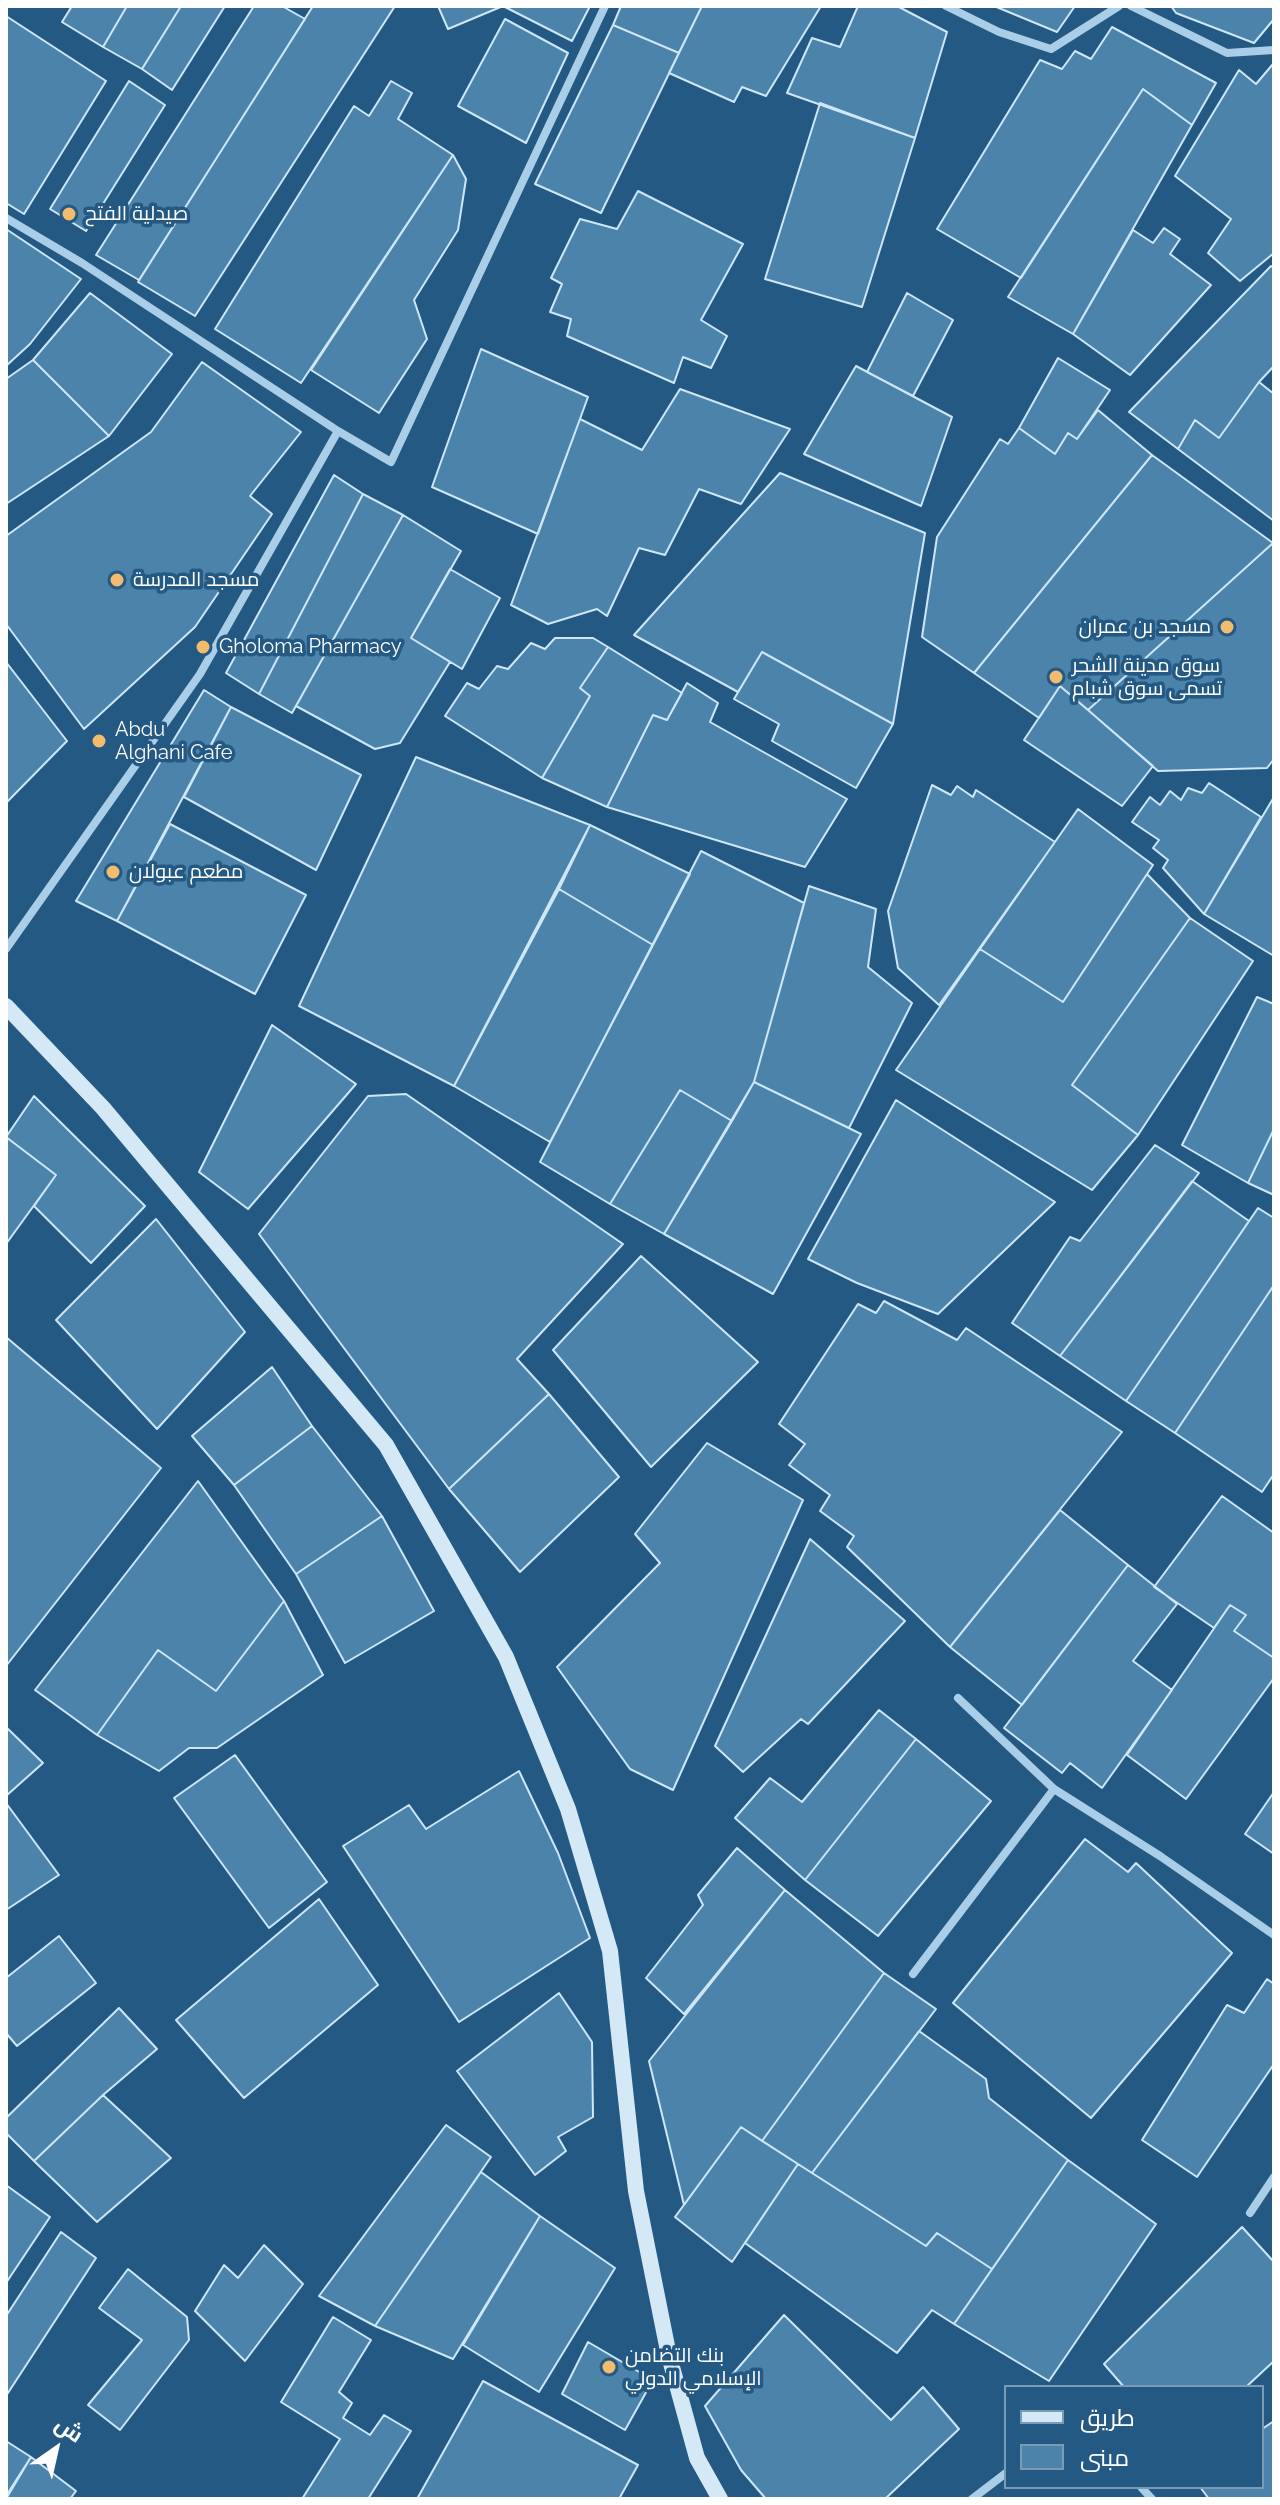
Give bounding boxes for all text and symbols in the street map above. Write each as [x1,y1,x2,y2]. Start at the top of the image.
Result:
place label: صيدلية الفتح [85,202,188,226]
marker: صيدلية الفتح [60,205,78,223]
place label: مسجد المدرسة [133,568,259,592]
marker: مسجد المدرسة [108,571,126,589]
place label: مسجد بن عمران [1079,615,1211,639]
marker: مسجد بن عمران [1218,618,1236,636]
place label: Gholoma Pharmacy [219,635,402,659]
marker: Gholoma Pharmacy [194,638,212,656]
place label: سوق مدينة الشحر تسمى سوق شبام [1072,654,1222,701]
marker: سوق مدينة الشحر تسمى سوق شبام [1047,668,1065,686]
place label: Abdu Alghani Cafe [115,718,233,765]
marker: Abdu Alghani Cafe [90,732,108,750]
place label: مطعم عبولان [129,860,243,884]
marker: مطعم عبولان [104,863,122,881]
place label: بنك التضامن الإسلامي الدولي [625,2344,762,2391]
marker: بنك التضامن الإسلامي الدولي [600,2358,618,2376]
legend [1004,2385,1264,2489]
text: طريق [1080,2403,1135,2432]
north arrow [16,2409,96,2489]
text: ش [50,2410,88,2448]
text: مبنى [1080,2443,1129,2472]

